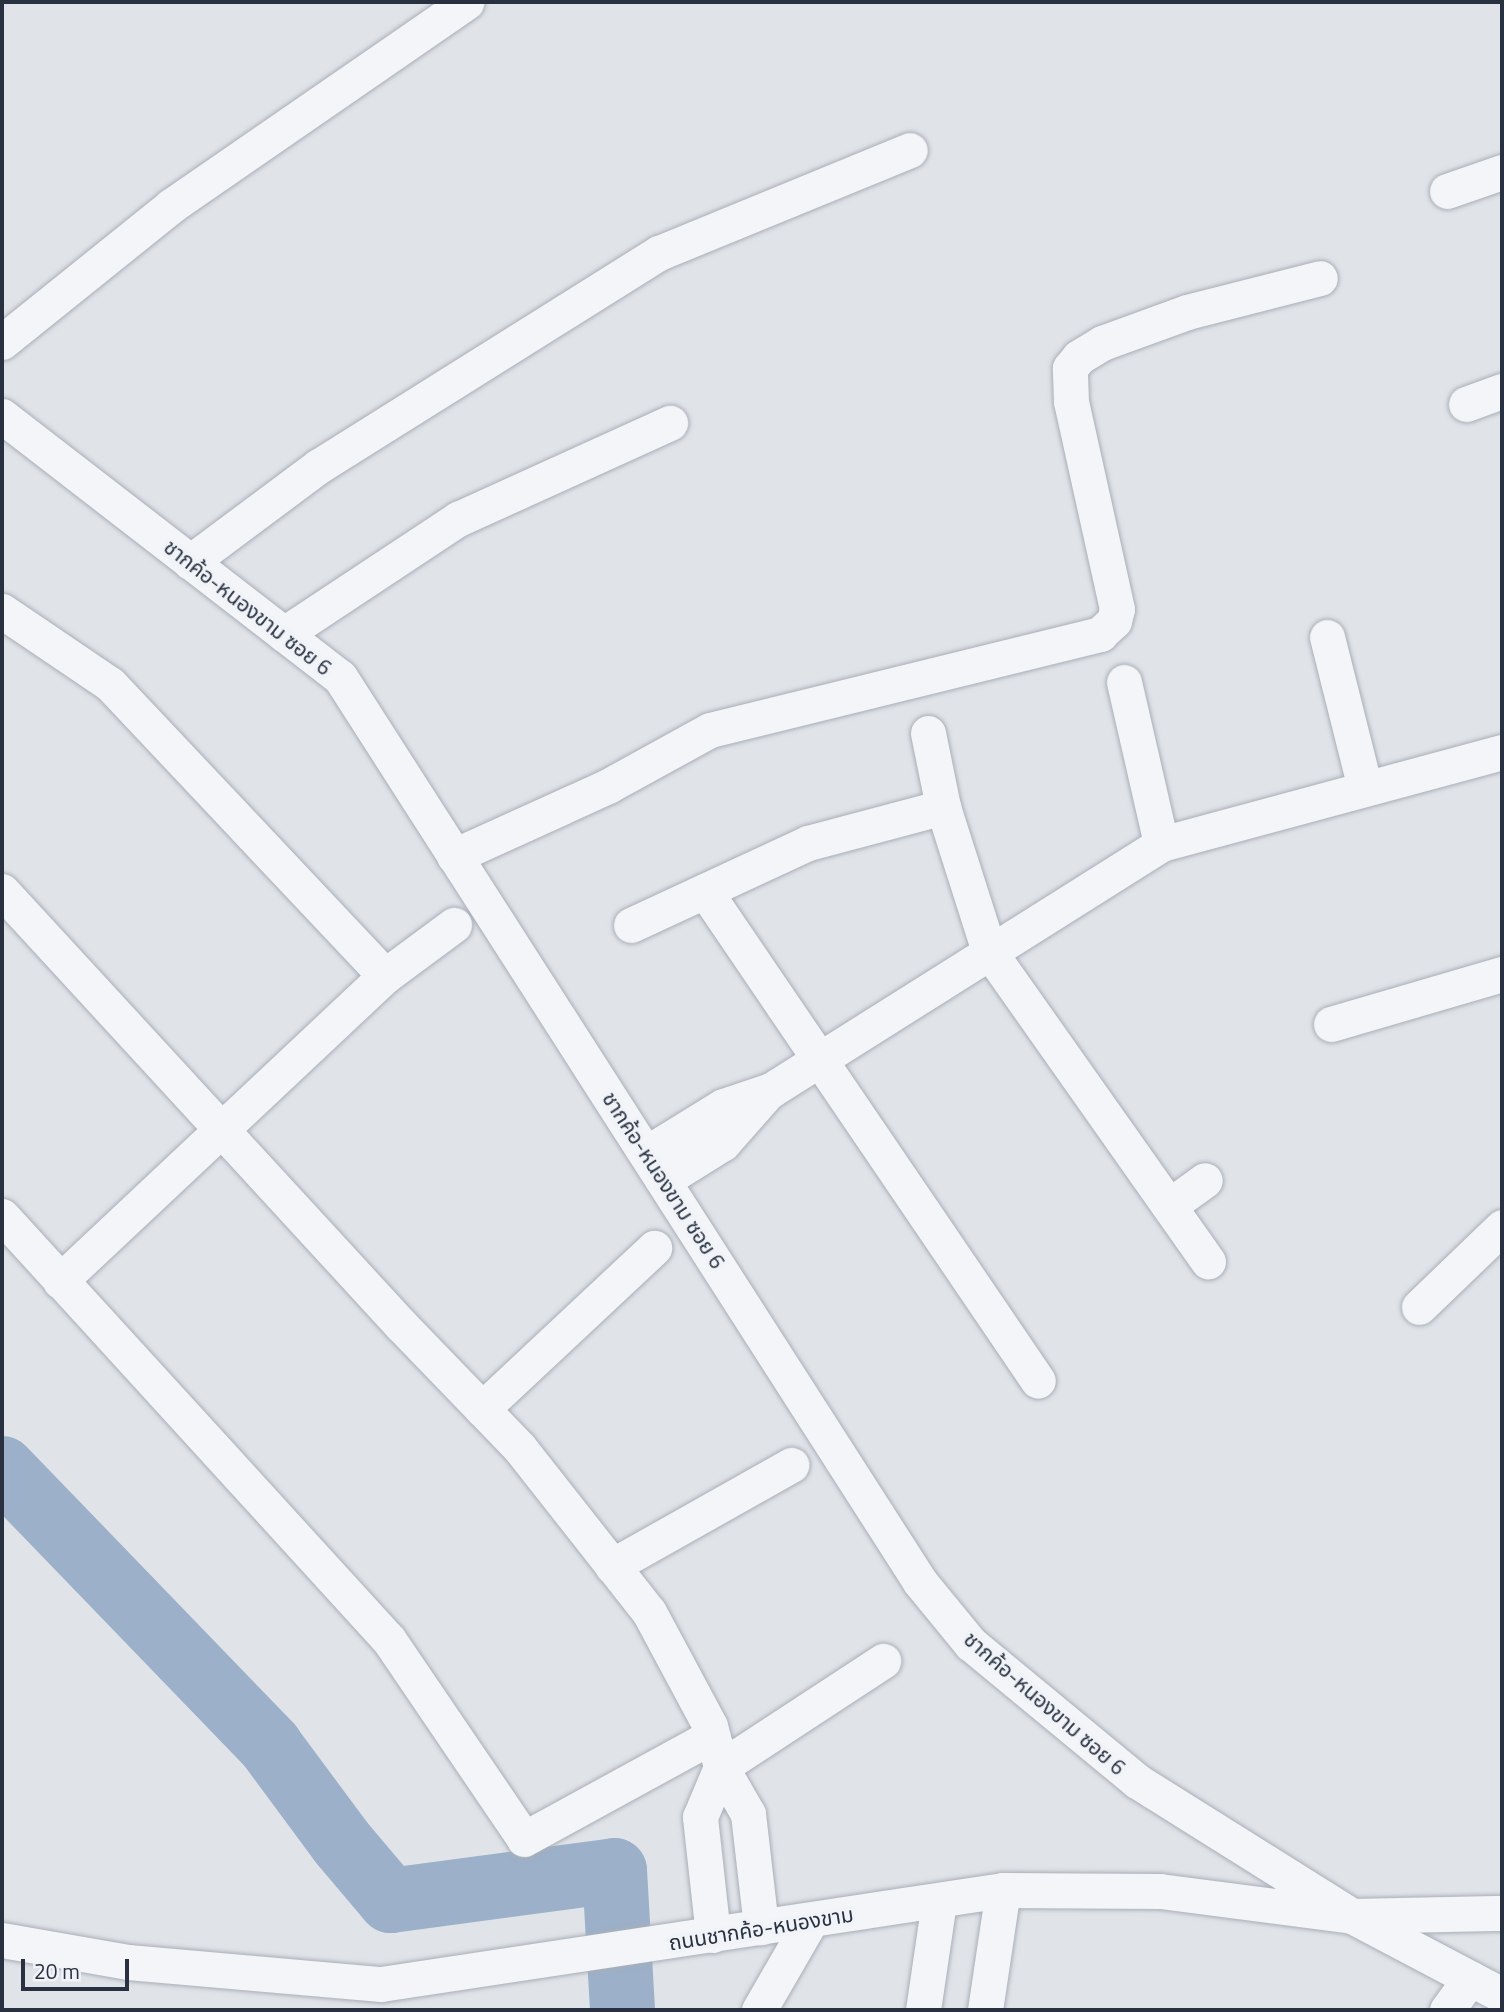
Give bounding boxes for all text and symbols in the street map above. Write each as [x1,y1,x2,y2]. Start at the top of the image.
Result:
street label: ชากค้อ-หนองขาม ซอย 6 [159,534,337,680]
street label: ชากค้อ-หนองขาม ซอย 6 [597,1087,731,1273]
street label: ชากค้อ-หนองขาม ซอย 6 [959,1626,1131,1780]
street label: ถนนชากค้อ-หนองขาม [667,1901,855,1955]
scale bar [24,1946,133,1990]
text: 20 m [34,1955,80,1987]

